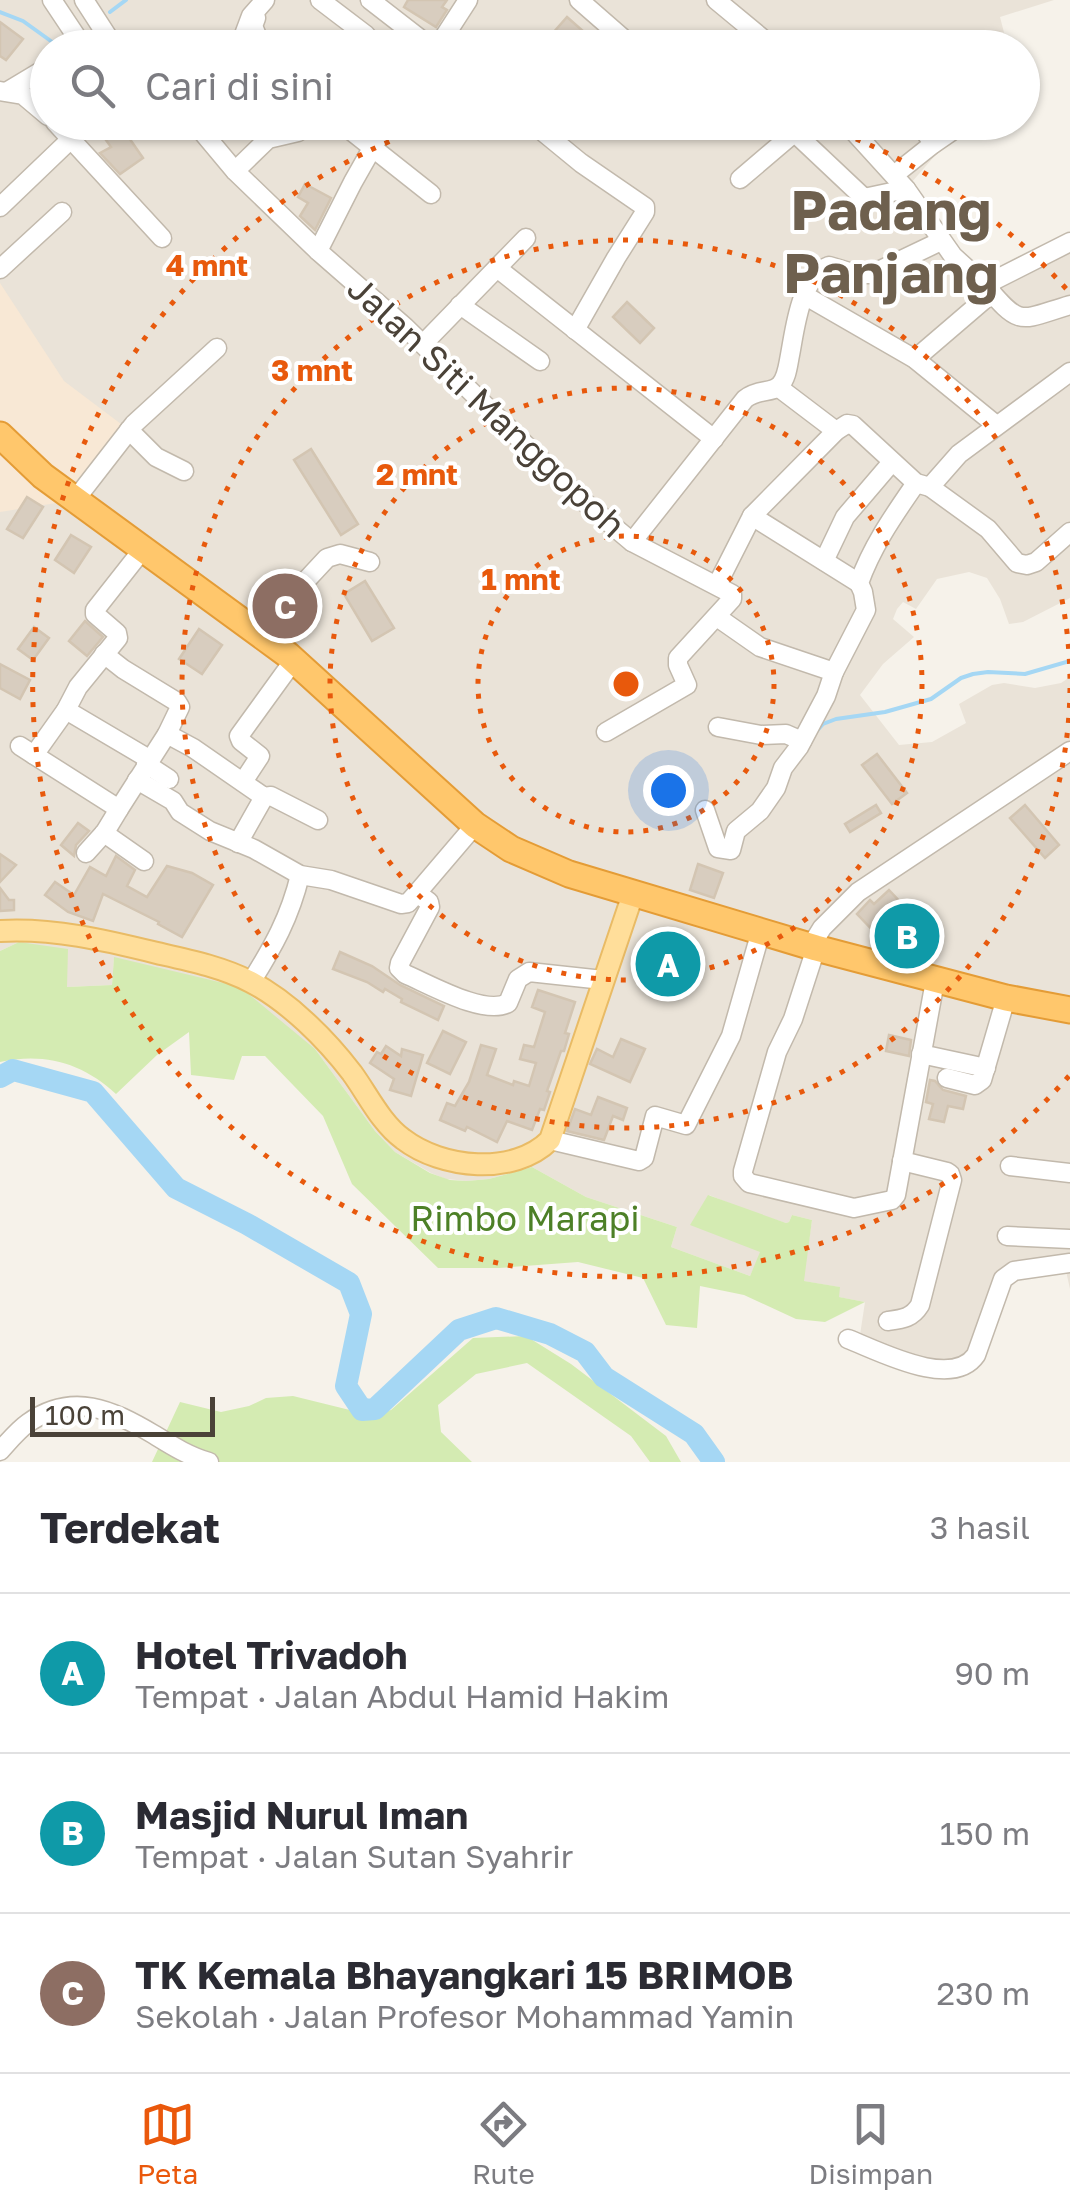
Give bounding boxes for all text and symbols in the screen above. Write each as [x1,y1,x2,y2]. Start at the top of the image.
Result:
search box [30,30,1040,140]
icon: search [65,58,120,113]
text: Cari di sini [145,63,334,108]
district label: Padang Panjang [783,176,999,305]
text: 4 mnt [166,247,248,283]
street label: Jalan Siti Manggopoh [340,267,634,545]
text: 3 mnt [271,352,353,388]
text: 2 mnt [376,456,458,492]
text: 1 mnt [481,561,561,597]
pin: C [252,568,318,644]
centre of rings [608,666,644,702]
your location [643,765,694,816]
pin: B [874,898,940,974]
pin: A [636,926,700,1002]
park label: Rimbo Marapi [410,1197,640,1239]
scale bar [30,1392,215,1436]
text: 100 m [45,1398,125,1431]
text: Terdekat [40,1502,220,1552]
text: 3 hasil [930,1508,1030,1546]
text: Hotel Trivadoh [135,1632,407,1677]
text: A [61,1654,84,1692]
text: 90 m [954,1654,1030,1692]
text: Tempat · Jalan Abdul Hamid Hakim [135,1677,669,1715]
text: Masjid Nurul Iman [135,1792,468,1837]
text: B [61,1814,84,1852]
text: 150 m [940,1814,1030,1852]
text: Tempat · Jalan Sutan Syahrir [135,1837,573,1875]
text: TK Kemala Bhayangkari 15 BRIMOB [135,1952,793,1997]
text: C [61,1974,84,2012]
text: 230 m [937,1974,1030,2012]
text: Sekolah · Jalan Profesor Mohammad Yamin [135,1997,794,2035]
tab: Peta [137,2097,198,2190]
tab: Rute [472,2097,535,2190]
tab: Disimpan [809,2097,933,2190]

